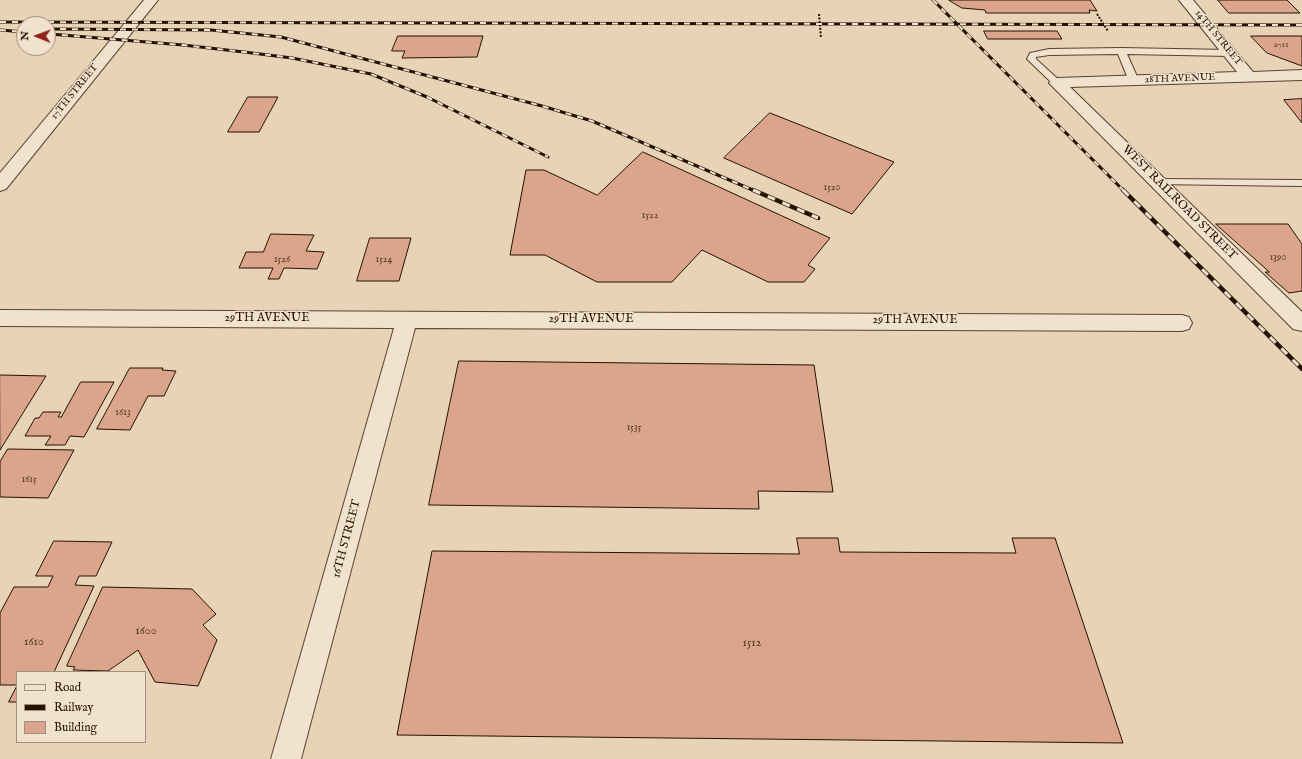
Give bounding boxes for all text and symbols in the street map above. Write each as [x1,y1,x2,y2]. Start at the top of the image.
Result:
street label: 14TH STREET [1192,8,1244,68]
north arrow [16,16,56,56]
text: N [18,31,32,41]
house number: 2711 [1273,40,1289,50]
street label: 17TH STREET [49,62,101,122]
street label: 28TH AVENUE [1145,72,1215,86]
street label: WEST RAILROAD STREET [1119,143,1239,263]
house number: 1520 [824,182,840,194]
house number: 1522 [642,210,658,222]
house number: 1390 [1270,252,1286,264]
house number: 1526 [274,254,290,266]
house number: 1524 [376,254,392,266]
street label: 29TH AVENUE [224,312,310,326]
street label: 29TH AVENUE [548,313,634,327]
street label: 29TH AVENUE [872,314,958,328]
house number: 1613 [115,407,131,419]
house number: 1535 [627,422,641,434]
house number: 1615 [21,474,37,486]
street label: 16TH STREET [330,498,364,580]
house number: 1600 [135,625,157,639]
house number: 1610 [24,636,44,650]
house number: 1512 [743,637,761,651]
legend [16,671,146,743]
text: Road [54,680,81,695]
text: Railway [54,700,93,715]
text: Building [54,720,97,735]

